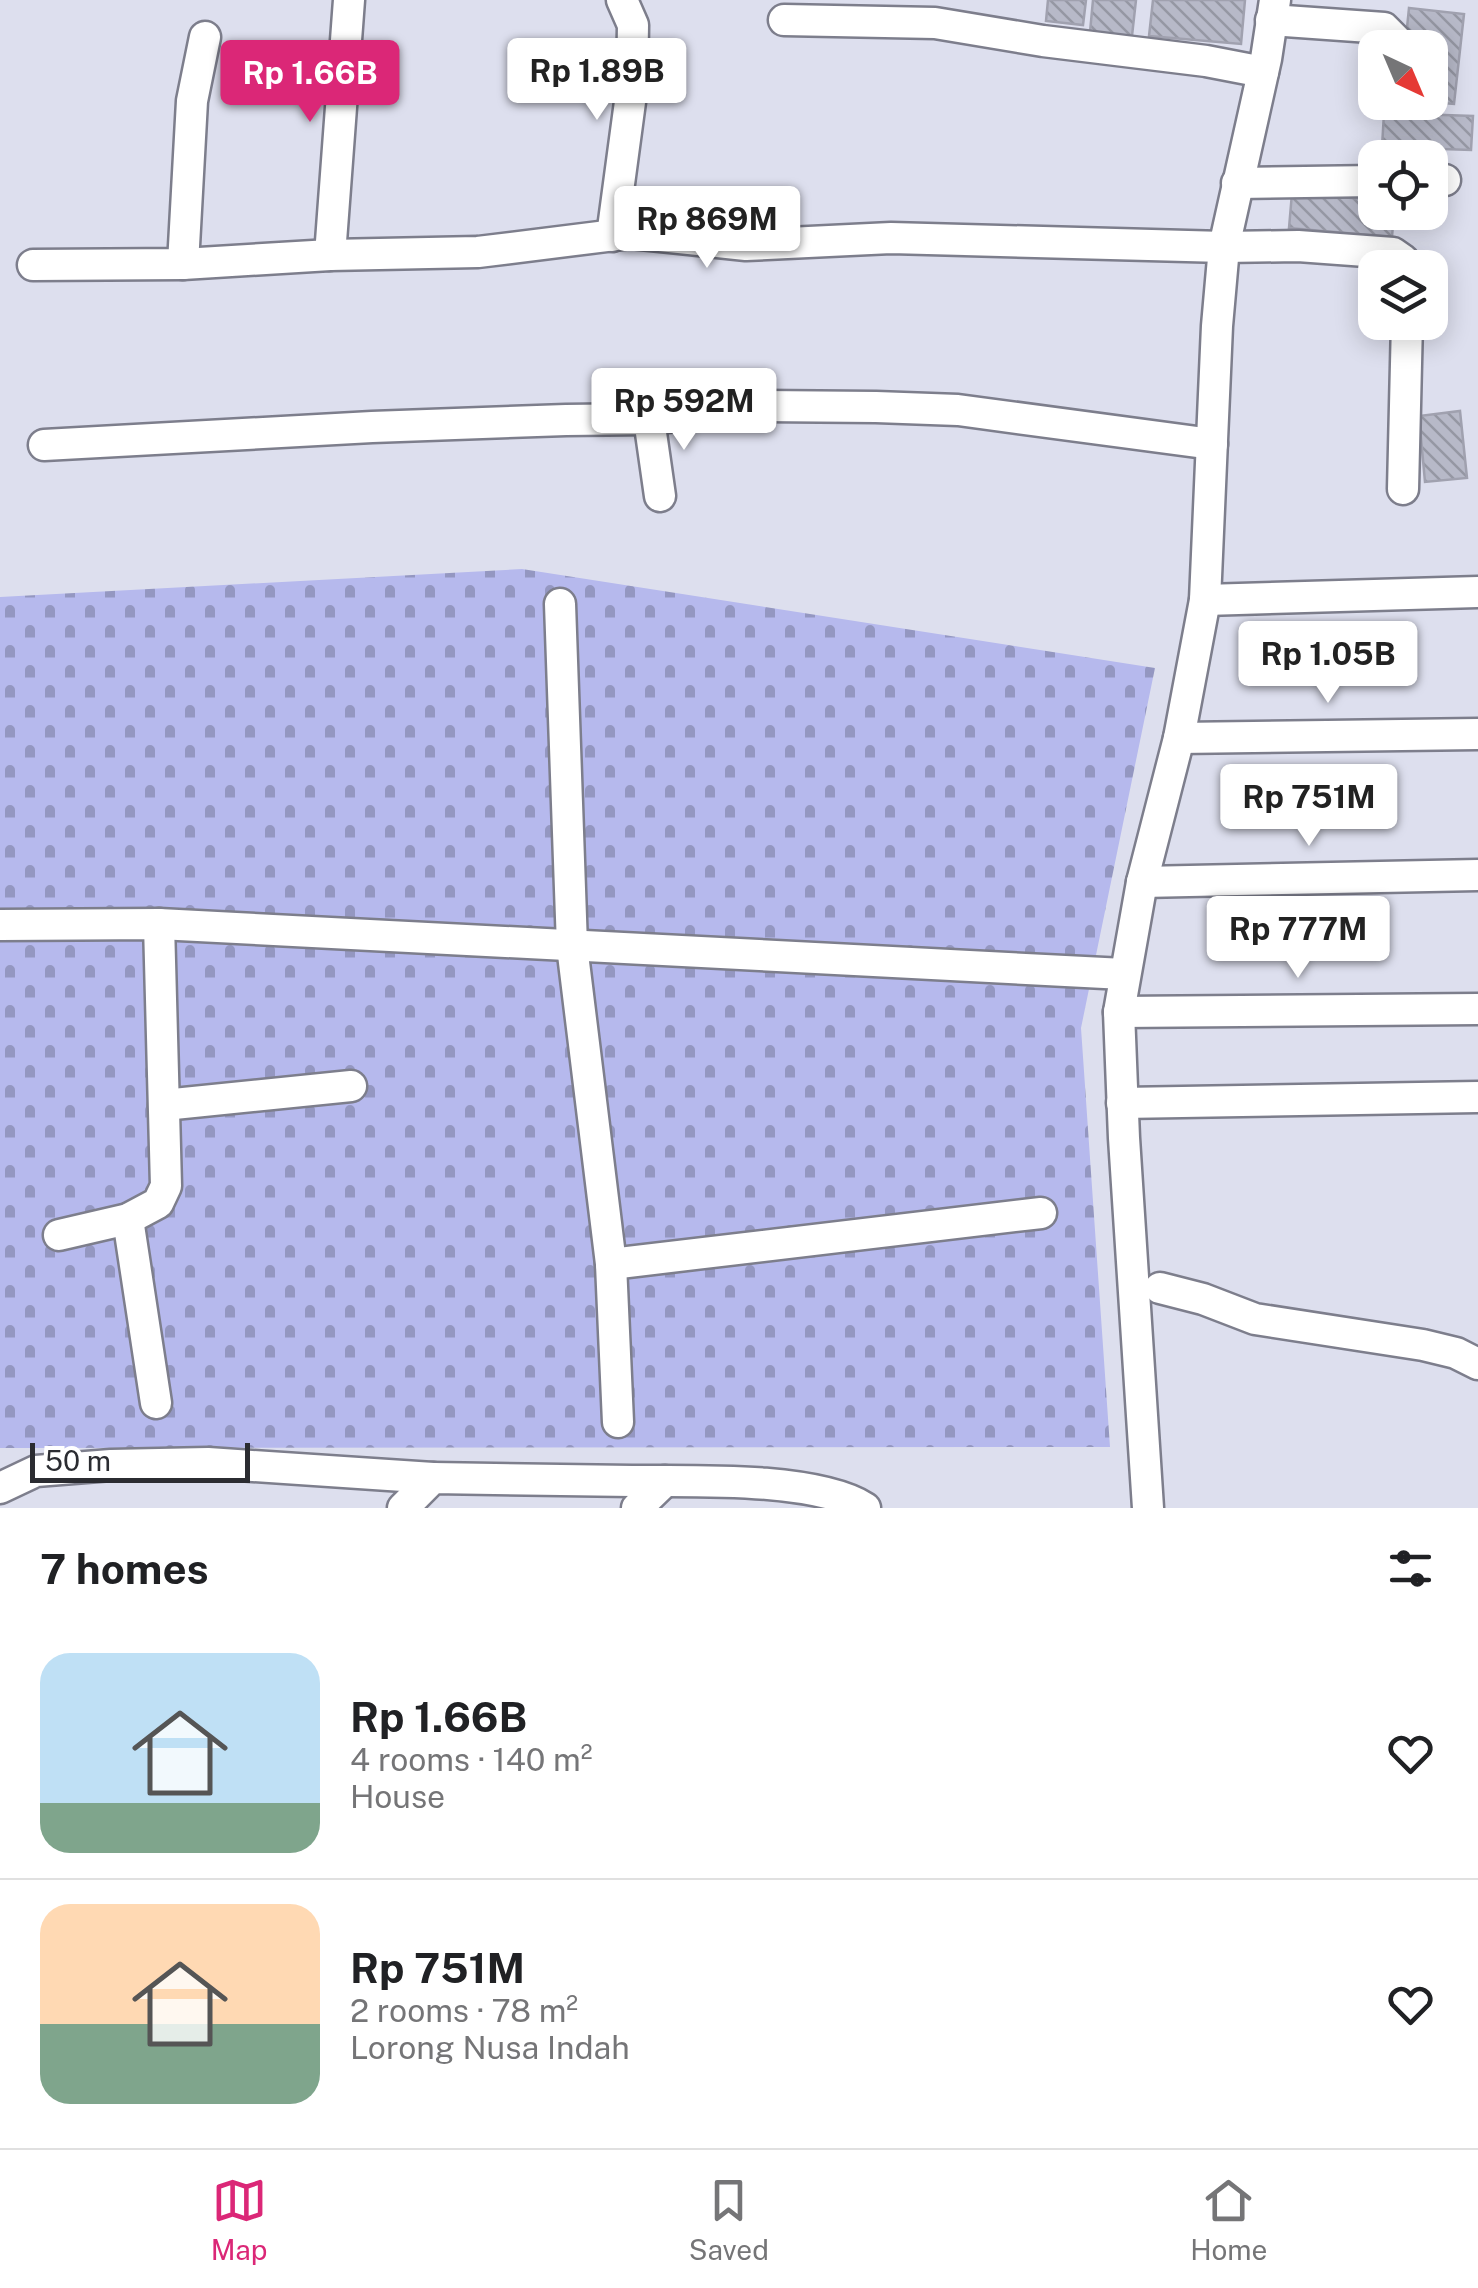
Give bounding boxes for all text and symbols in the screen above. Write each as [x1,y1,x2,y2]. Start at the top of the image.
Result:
north arrow [1358,30,1448,120]
map controls [1358,30,1448,340]
pin: Rp 1.89B [494,38,700,123]
pin: Rp 1.66B [207,40,413,125]
text: Rp 1.89B [529,52,665,89]
text: Rp 1.66B [242,54,378,91]
button: locate [1358,140,1448,230]
pin: Rp 869M [615,186,799,271]
text: Rp 869M [636,200,778,237]
button: layers [1358,250,1448,340]
pin: Rp 592M [592,368,776,453]
text: Rp 592M [613,382,755,419]
pin: Rp 1.05B [1225,621,1431,706]
text: Rp 1.05B [1260,635,1396,672]
pin: Rp 751M [1217,764,1401,849]
text: Rp 751M [1242,778,1376,815]
pin: Rp 777M [1206,896,1390,981]
text: Rp 777M [1229,910,1367,947]
scale bar [30,1438,250,1482]
text: 50 m [45,1444,111,1477]
icon: filters [1383,1541,1438,1596]
text: 7 homes [40,1544,209,1593]
text: Rp 1.66B [350,1692,527,1741]
icon: home [120,1693,240,1813]
icon: heart [1383,1726,1438,1781]
text: 4 rooms · 140 m² [350,1741,593,1778]
text: House [350,1778,445,1815]
text: Rp 751M [350,1943,525,1992]
icon: home [120,1944,240,2064]
icon: heart [1383,1977,1438,2032]
text: 2 rooms · 78 m² [350,1992,578,2029]
text: Lorong Nusa Indah [350,2029,630,2066]
tab: Map [211,2173,268,2266]
tab: Saved [689,2173,769,2266]
tab: Home [1190,2173,1267,2266]

